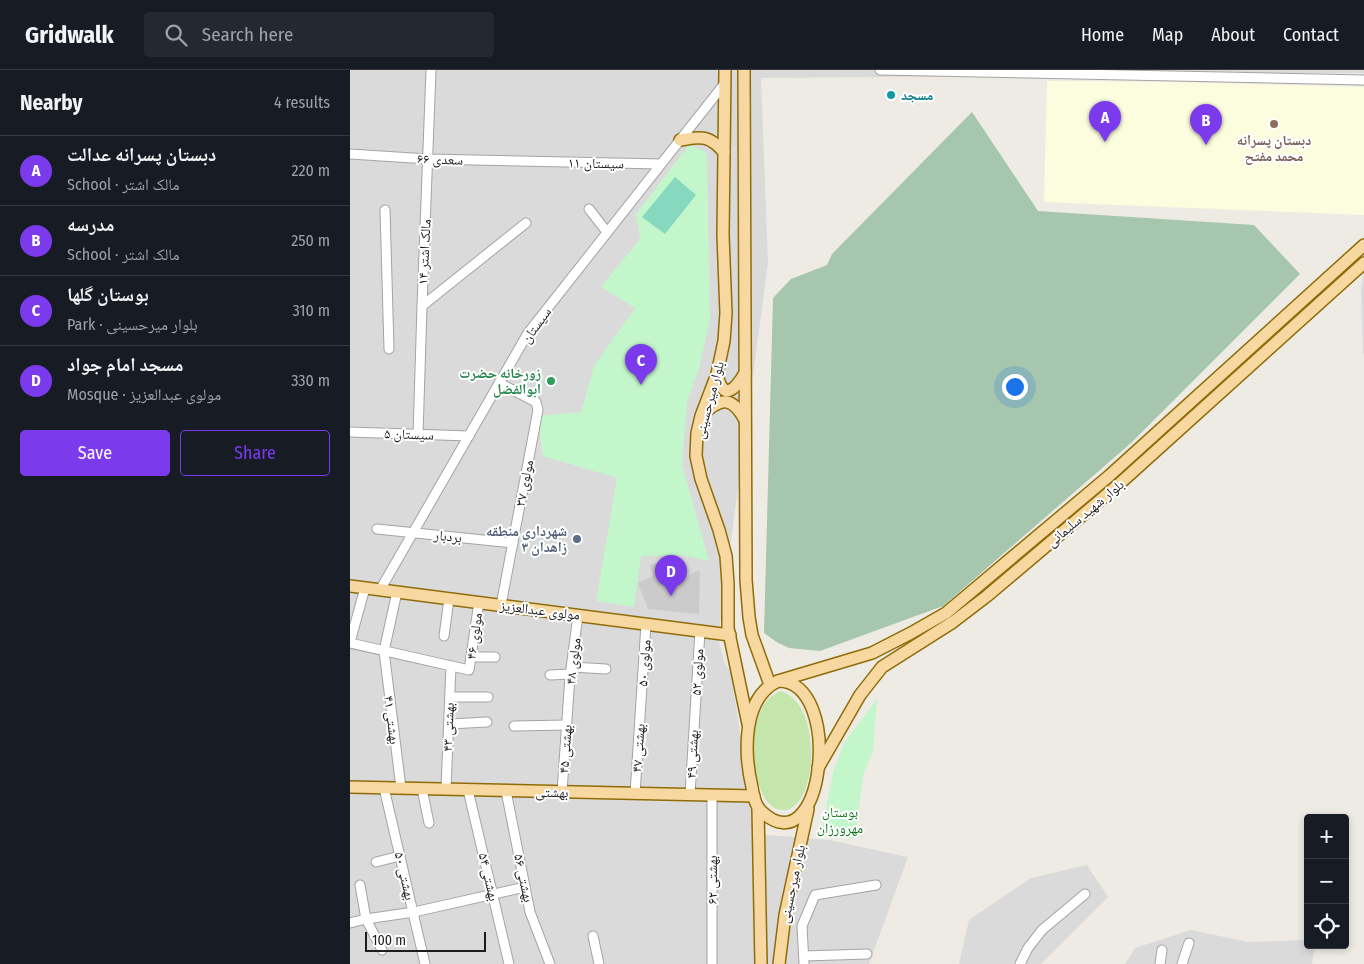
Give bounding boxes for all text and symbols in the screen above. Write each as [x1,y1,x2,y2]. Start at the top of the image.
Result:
search box [144,12,494,57]
text: Gridwalk [25,21,114,49]
icon: search [162,21,190,49]
text: Search here [202,23,293,46]
text: Home [1081,24,1124,46]
text: Map [1152,24,1183,46]
text: About [1211,24,1255,46]
text: Contact [1283,24,1339,46]
place label: مسجد [901,87,933,104]
marker: مسجد [885,89,897,101]
text: Nearby [20,90,82,116]
text: 4 results [274,93,330,112]
pin: A [1089,101,1121,142]
pin: B [1190,104,1222,145]
marker: دبستان پسرانه محمد مفتح [1268,118,1280,130]
place label: دبستان پسرانه محمد مفتح [1237,132,1311,165]
text: دبستان پسرانه عدالت [67,143,216,166]
street label: سعدی ۶۶ [417,150,463,169]
street label: سیستان ۱۱ [568,155,624,172]
text: A [32,161,40,180]
text: 220 m [291,161,330,180]
text: School · مالک اشتر [67,175,180,194]
text: مدرسه [67,213,115,236]
street label: مالک اشتر ۱۴ [414,219,435,286]
text: B [32,231,40,250]
text: 250 m [291,231,330,250]
text: School · مالک اشتر [67,245,180,264]
text: بوستان گلها [67,283,149,306]
text: C [32,301,40,320]
text: 310 m [293,301,330,320]
street label: سیستان [518,304,555,347]
text: Park · بلوار میرحسینی [67,315,198,334]
pin: C [625,344,657,385]
text: مسجد امام جواد [67,353,184,376]
street label: بلوار میرحسینی [691,359,728,441]
place label: زورخانه حضرت ابوالفضل [459,365,541,398]
text: D [31,371,41,390]
text: 330 m [291,371,330,390]
your location [1002,374,1028,400]
marker: زورخانه حضرت ابوالفضل [545,375,557,387]
text: Mosque · مولوی عبدالعزیز [67,385,221,404]
street label: سیستان ۵ [384,425,434,444]
button: Save [20,430,170,476]
button: Share [180,430,330,476]
street label: مولوی ۳۷ [512,458,537,508]
street label: بلوار شهید سلیمانی [1043,476,1128,551]
place label: شهرداری منطقه ۳ زاهدان [486,523,567,556]
street label: بردبار [432,526,463,546]
marker: شهرداری منطقه ۳ زاهدان [571,533,583,545]
pin: D [655,555,687,596]
street label: مولوی عبدالعزیز [498,597,581,624]
street label: مولوی ۴۶ [463,612,486,661]
street label: مولوی ۴۸ [562,637,585,685]
street label: مولوی ۵۰ [634,639,655,687]
street label: مولوی ۵۲ [688,648,707,696]
street label: بهشتی ۴۱ [380,695,403,746]
street label: بهشتی ۴۳ [439,702,458,752]
street label: بهشتی ۴۷ [628,723,649,773]
street label: بهشتی ۴۵ [555,724,576,774]
street label: بهشتی ۴۹ [683,729,702,779]
street label: بهشتی [535,784,569,801]
park label: بوستان مهرورزان [817,804,863,837]
map controls [1304,814,1349,949]
button: + [1304,814,1349,859]
street label: بلوار میرحسینی [776,843,809,925]
street label: بهشتی ۵۰ [391,850,418,902]
street label: بهشتی ۵۴ [475,851,502,903]
street label: بهشتی ۵۶ [510,852,537,904]
street label: بهشتی ۶۲ [704,855,721,905]
button: − [1304,859,1349,904]
button: locate [1304,904,1349,949]
scale bar [365,929,486,952]
text: 100 m [372,932,406,949]

